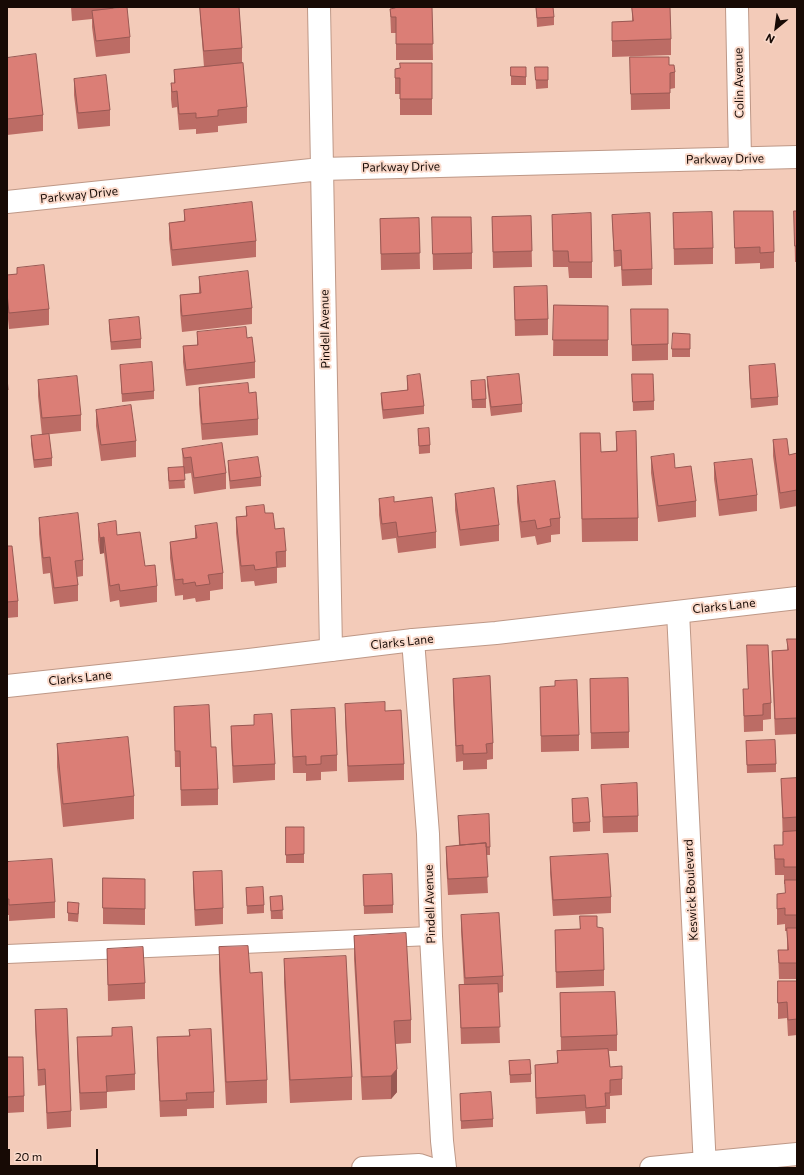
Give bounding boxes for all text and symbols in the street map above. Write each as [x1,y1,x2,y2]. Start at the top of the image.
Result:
north arrow [756,8,796,48]
text: N [763,31,777,47]
street label: Colin Avenue [731,48,747,118]
street label: Parkway Drive [686,151,764,167]
street label: Parkway Drive [362,159,440,175]
street label: Parkway Drive [39,184,119,206]
street label: Pindell Avenue [317,289,333,369]
street label: Clarks Lane [692,596,756,616]
street label: Clarks Lane [370,632,434,652]
street label: Clarks Lane [48,668,112,688]
street label: Keswick Boulevard [681,839,701,941]
street label: Pindell Avenue [421,864,439,944]
scale bar [10,1141,100,1167]
text: 20 m [15,1149,42,1163]

